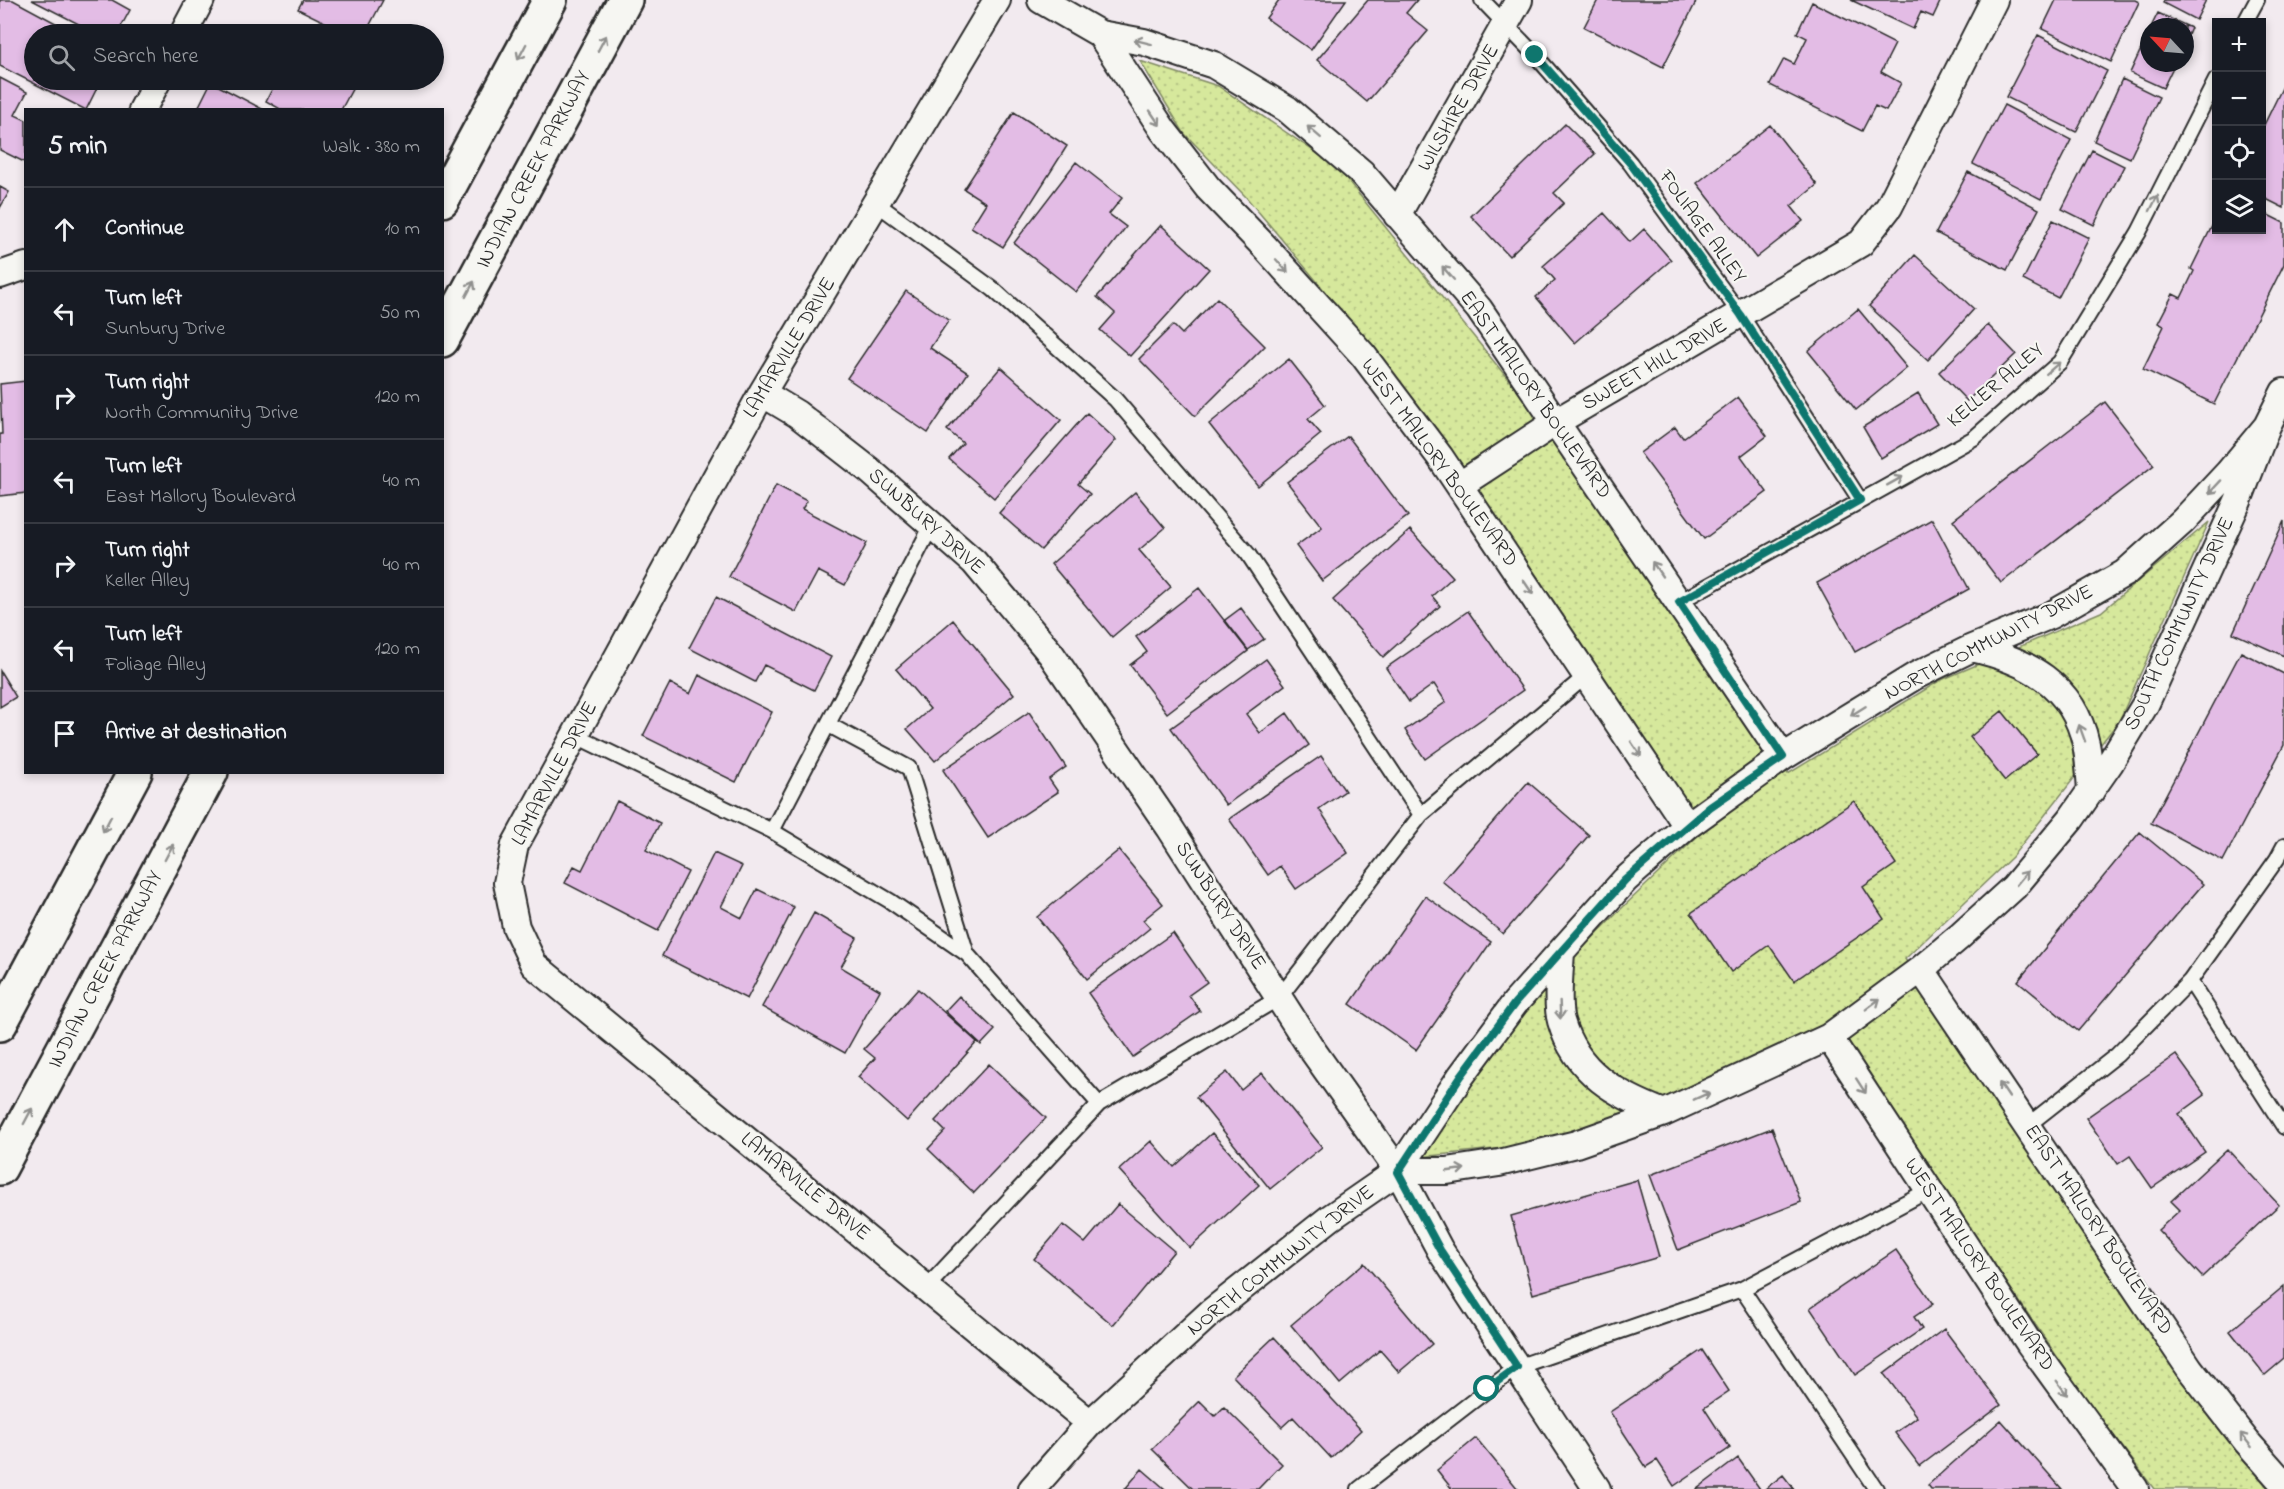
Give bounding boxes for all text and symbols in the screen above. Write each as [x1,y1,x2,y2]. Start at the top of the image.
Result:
north arrow [2140,18,2194,72]
map controls [2212,18,2266,234]
button: + [2212,18,2266,72]
search box [24,24,444,90]
one-way arrow [596,35,608,52]
one-way arrow [1134,36,1153,48]
street label: WILSHIRE DRIVE [1410,39,1508,177]
icon: search [45,41,78,74]
text: Search here [93,41,198,73]
route end [1521,41,1547,67]
one-way arrow [516,42,527,60]
street label: INDIAN CREEK PARKWAY [469,65,599,274]
button: − [2212,72,2266,126]
one-way arrow [1149,110,1161,126]
one-way arrow [1306,125,1321,139]
button: locate [2212,126,2266,180]
text: 5 min [48,128,107,166]
text: Walk · 380 m [322,133,420,162]
street label: FOLIAGE ALLEY [1650,163,1754,290]
button: layers [2212,180,2266,234]
one-way arrow [2149,194,2161,212]
icon: ahead [48,213,81,246]
text: Continue [105,213,184,245]
text: 10 m [384,215,420,244]
one-way arrow [1275,258,1289,273]
one-way arrow [1441,266,1455,281]
street label: LAMARVILLE DRIVE [736,272,844,424]
one-way arrow [464,281,476,298]
text: Turn left [105,283,182,315]
street label: EAST MALLORY BOULEVARD [1452,285,1618,505]
icon: left [48,297,81,330]
text: 50 m [379,299,420,328]
street label: SWEET HILL DRIVE [1577,311,1733,419]
text: Sunbury Drive [105,315,225,344]
street label: KELLER ALLEY [1941,336,2051,436]
street label: WEST MALLORY BOULEVARD [1353,352,1525,574]
one-way arrow [2044,362,2060,376]
text: Turn right [105,367,190,399]
icon: right [48,381,81,414]
text: 120 m [375,383,420,412]
text: North Community Drive [105,399,298,428]
text: Turn left [105,451,182,483]
street label: SUNBURY DRIVE [861,461,991,583]
icon: left [48,465,81,498]
text: 40 m [383,467,420,496]
one-way arrow [1886,475,1903,487]
one-way arrow [2208,479,2222,494]
text: East Mallory Boulevard [105,483,296,512]
street label: SOUTH COMMUNITY DRIVE [2117,512,2243,736]
text: Turn right [105,535,190,567]
icon: right [48,549,81,582]
text: 40 m [383,551,420,580]
one-way arrow [1650,561,1663,578]
text: Keller Alley [105,567,190,596]
street label: NORTH COMMUNITY DRIVE [1879,577,2099,709]
one-way arrow [1521,579,1534,596]
text: Turn left [105,619,182,651]
icon: left [48,633,81,666]
text: 120 m [375,635,420,664]
text: Foliage Alley [105,651,206,680]
street label: LAMARVILLE DRIVE [504,696,606,852]
one-way arrow [1850,706,1867,718]
icon: arrive [48,717,81,750]
text: Arrive at destination [105,717,287,749]
one-way arrow [2076,724,2087,743]
one-way arrow [1630,741,1642,757]
one-way arrow [101,815,113,832]
street label: SUNBURY DRIVE [1167,836,1273,976]
one-way arrow [164,843,175,861]
street label: INDIAN CREEK PARKWAY [41,865,171,1074]
one-way arrow [2015,870,2028,886]
one-way arrow [1865,998,1881,1010]
one-way arrow [1554,999,1566,1019]
one-way arrow [1856,1077,1868,1094]
one-way arrow [1998,1082,2010,1098]
one-way arrow [1693,1090,1711,1101]
one-way arrow [23,1108,34,1126]
street label: EAST MALLORY BOULEVARD [2016,1119,2180,1341]
street label: LAMARVILLE DRIVE [734,1125,876,1249]
street label: WEST MALLORY BOULEVARD [1896,1152,2062,1378]
one-way arrow [1446,1164,1465,1175]
street label: NORTH COMMUNITY DRIVE [1181,1178,1381,1344]
route start [1473,1375,1499,1401]
one-way arrow [2056,1380,2068,1396]
one-way arrow [2239,1432,2252,1448]

